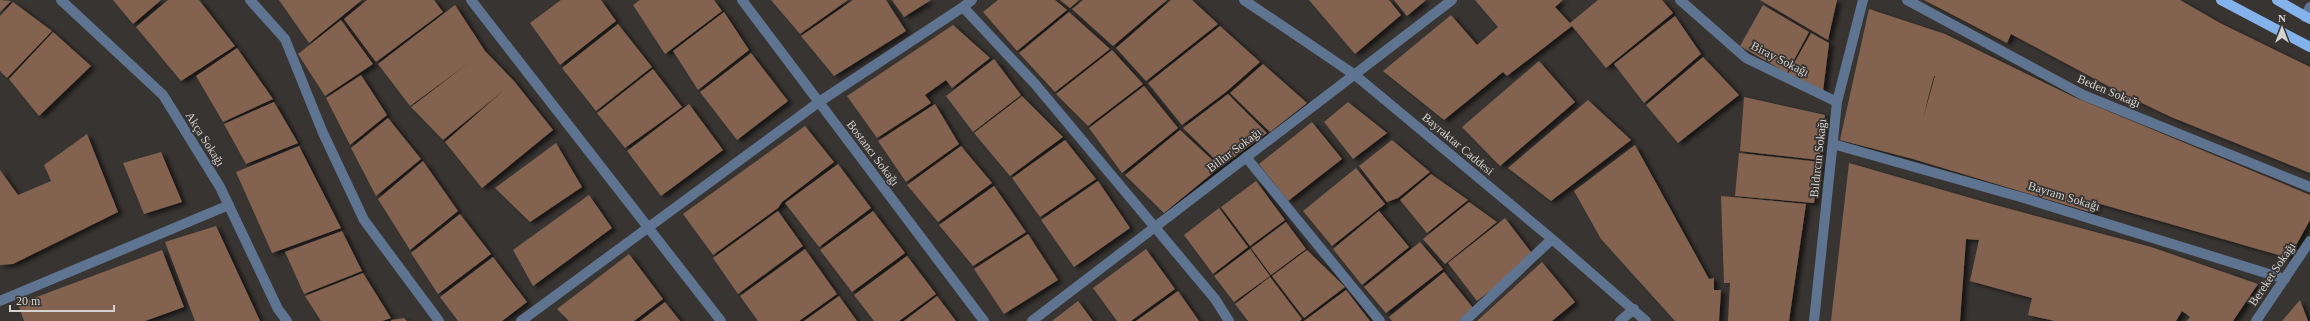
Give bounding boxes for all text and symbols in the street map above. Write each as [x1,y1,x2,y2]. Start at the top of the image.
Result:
north arrow [2262,8,2302,48]
text: N [2278,12,2286,24]
street label: Biray Sokağı [1749,38,1812,80]
street label: Beden Sokağı [2075,71,2143,111]
street label: Akça Sokağı [183,109,228,169]
street label: Bayraktar Caddesi [1419,110,1497,178]
street label: Bıldırcın Sokağı [1807,117,1829,198]
street label: Bostancı Sokağı [844,118,903,189]
street label: Billur Sokağı [1204,125,1264,175]
street label: Bayram Sokağı [2026,178,2102,214]
street label: Bereket Sokağı [2246,239,2299,308]
scale bar [10,287,114,313]
text: 20 m [16,294,41,308]

